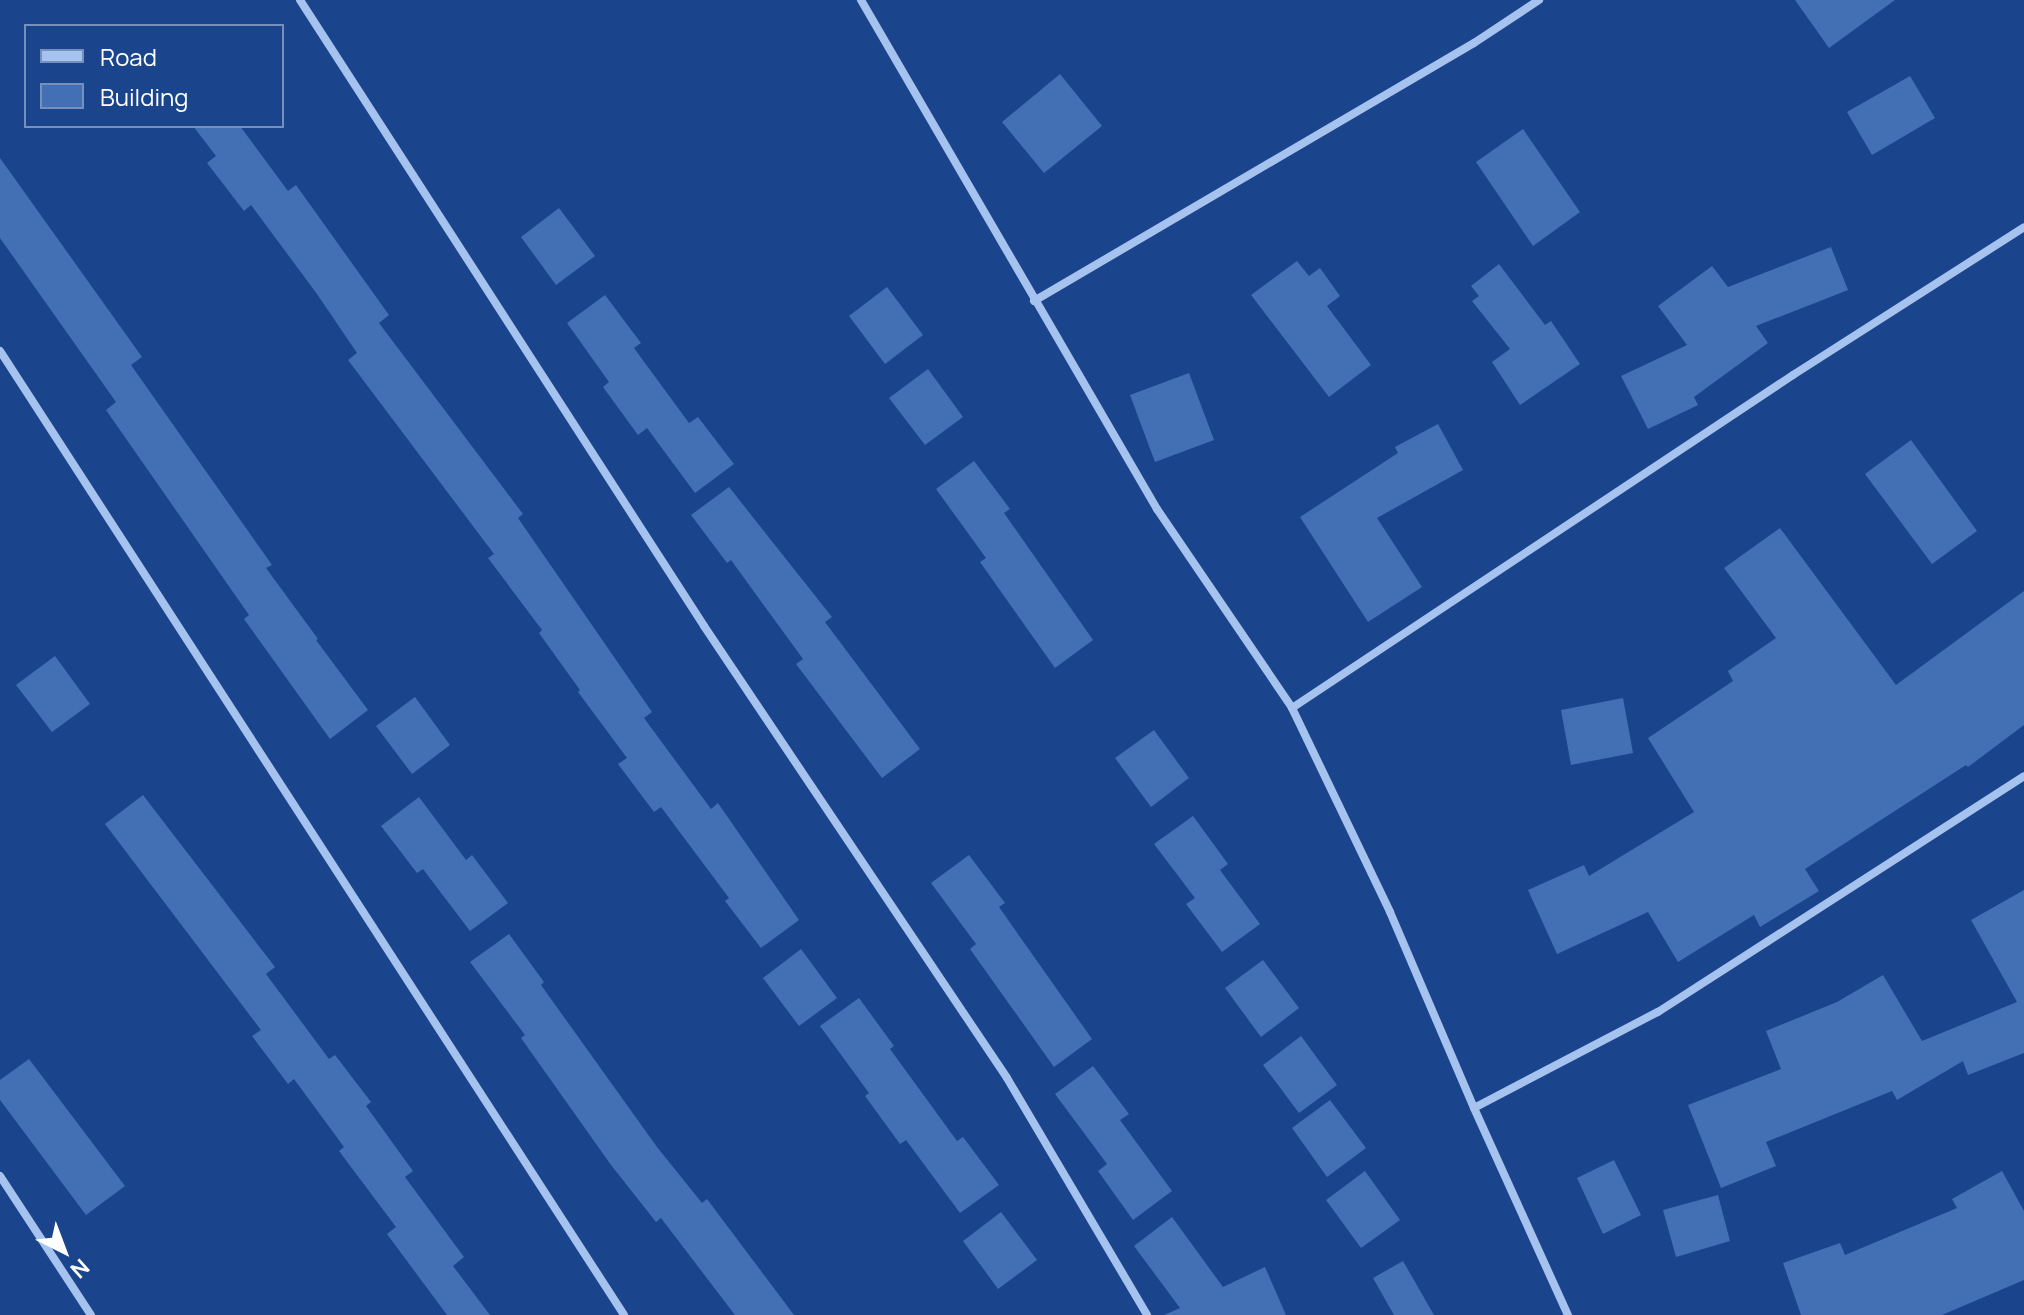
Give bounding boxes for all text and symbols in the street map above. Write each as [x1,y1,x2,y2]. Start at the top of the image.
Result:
legend [24,24,284,128]
text: Road [100,40,157,73]
text: Building [100,80,188,113]
north arrow [24,1211,104,1291]
text: N [64,1252,96,1285]

